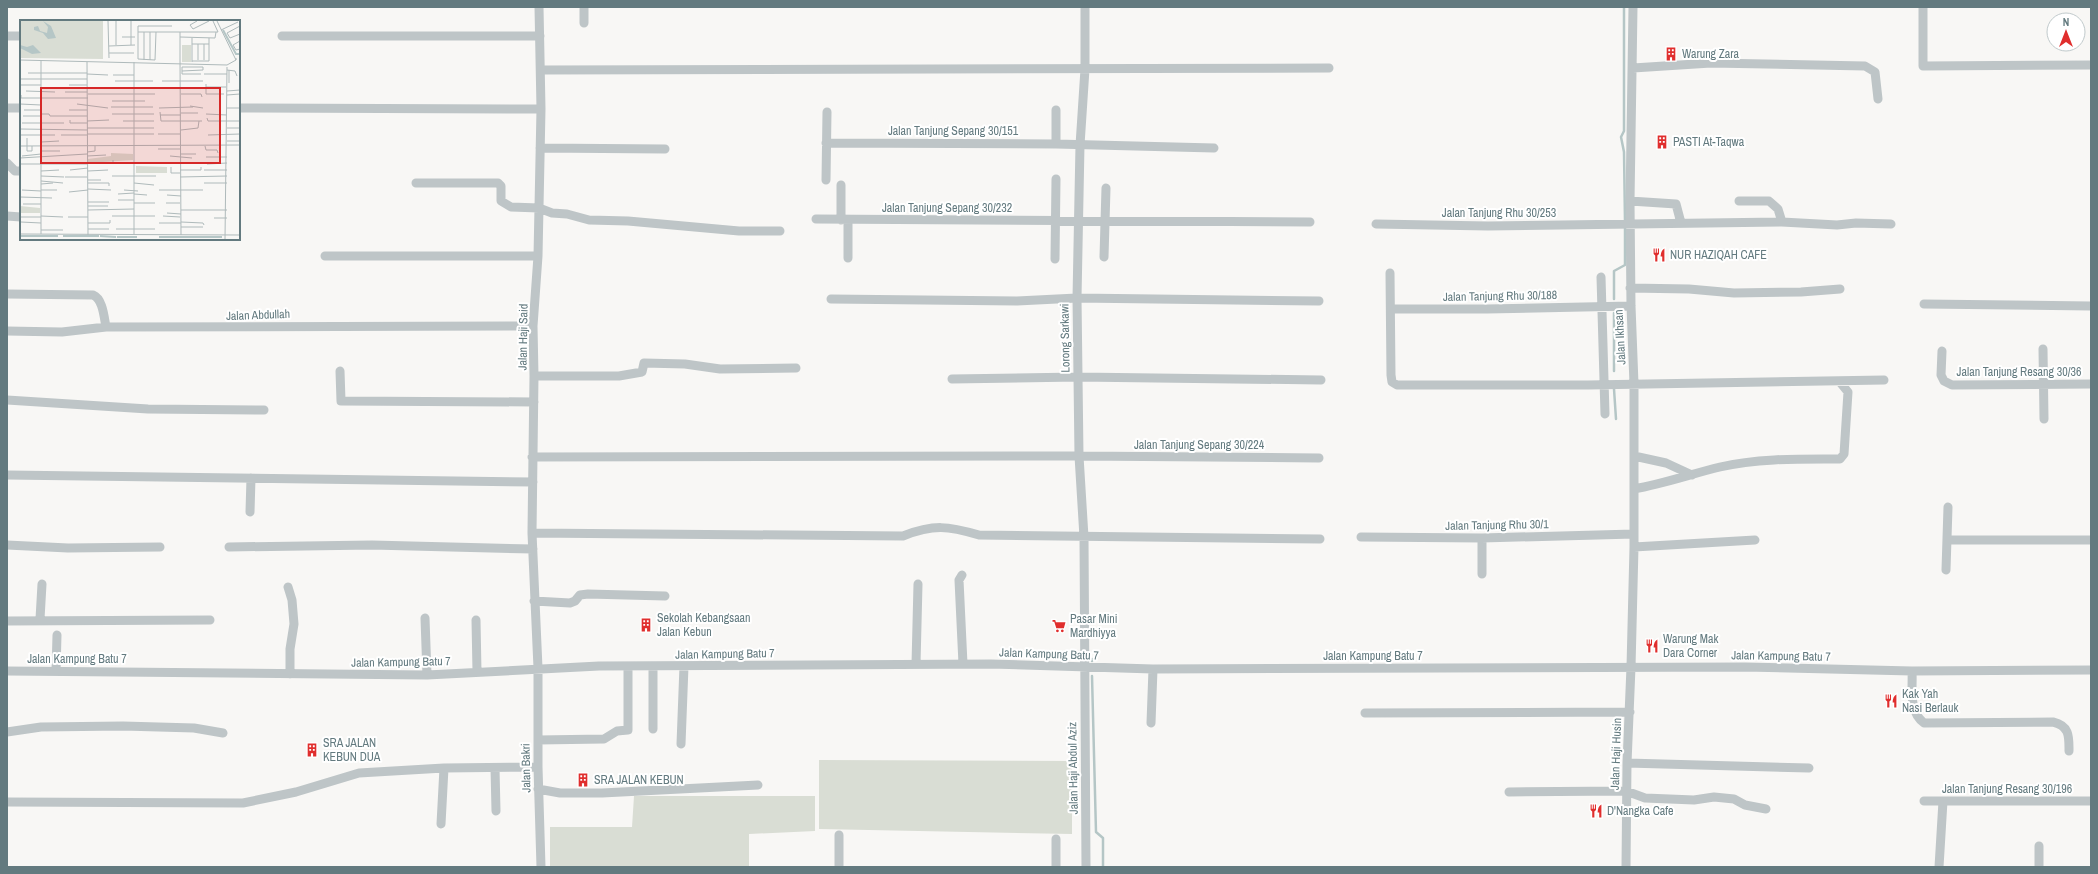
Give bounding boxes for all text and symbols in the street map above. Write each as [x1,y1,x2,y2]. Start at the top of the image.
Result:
north arrow [2046,12,2086,52]
text: N [2063,15,2069,29]
inset map [20,20,240,240]
building icon: Warung Zara [1663,46,1679,62]
place label: Warung Zara [1682,46,1740,62]
street label: Jalan Tanjung Sepang 30/151 [888,123,1019,139]
building icon: PASTI At-Taqwa [1654,134,1670,150]
place label: PASTI At-Taqwa [1673,134,1745,150]
street label: Jalan Tanjung Sepang 30/232 [882,200,1012,216]
street label: Jalan Tanjung Rhu 30/253 [1442,205,1556,221]
restaurant icon: NUR HAZIQAH CAFE [1651,247,1667,263]
place label: NUR HAZIQAH CAFE [1670,247,1767,263]
street label: Jalan Tanjung Rhu 30/188 [1443,287,1557,305]
street label: Jalan Haji Said [514,303,532,371]
street label: Lorong Sarkawi [1056,303,1074,373]
street label: Jalan Abdullah [226,306,290,324]
street label: Jalan Ikhsan [1611,309,1629,365]
street label: Jalan Tanjung Resang 30/36 [1957,364,2081,380]
street label: Jalan Tanjung Sepang 30/224 [1134,437,1265,453]
street label: Jalan Tanjung Rhu 30/1 [1445,516,1549,534]
place label: Sekolah Kebangsaan Jalan Kebun [657,610,751,640]
place label: Pasar Mini Mardhiyya [1070,611,1118,641]
building icon: Sekolah Kebangsaan Jalan Kebun [638,617,654,633]
supermarket icon: Pasar Mini Mardhiyya [1051,618,1067,634]
place label: Warung Mak Dara Corner [1663,631,1718,661]
restaurant icon: Warung Mak Dara Corner [1644,638,1660,654]
street label: Jalan Kampung Batu 7 [999,644,1100,664]
street label: Jalan Kampung Batu 7 [675,645,775,663]
street label: Jalan Kampung Batu 7 [1731,647,1831,665]
street label: Jalan Kampung Batu 7 [1323,648,1423,664]
street label: Jalan Kampung Batu 7 [27,651,127,667]
street label: Jalan Kampung Batu 7 [351,653,451,671]
place label: Kak Yah Nasi Berlauk [1902,686,1958,716]
restaurant icon: Kak Yah Nasi Berlauk [1883,693,1899,709]
street label: Jalan Haji Husin [1607,718,1625,790]
street label: Jalan Haji Abdul Aziz [1064,722,1082,814]
place label: SRA JALAN KEBUN DUA [323,735,381,765]
building icon: SRA JALAN KEBUN DUA [304,742,320,758]
street label: Jalan Bakri [518,743,534,793]
building icon: SRA JALAN KEBUN [575,772,591,788]
place label: SRA JALAN KEBUN [594,772,684,788]
street label: Jalan Tanjung Resang 30/196 [1942,781,2072,797]
restaurant icon: D'Nangka Cafe [1588,803,1604,819]
place label: D'Nangka Cafe [1607,803,1673,819]

